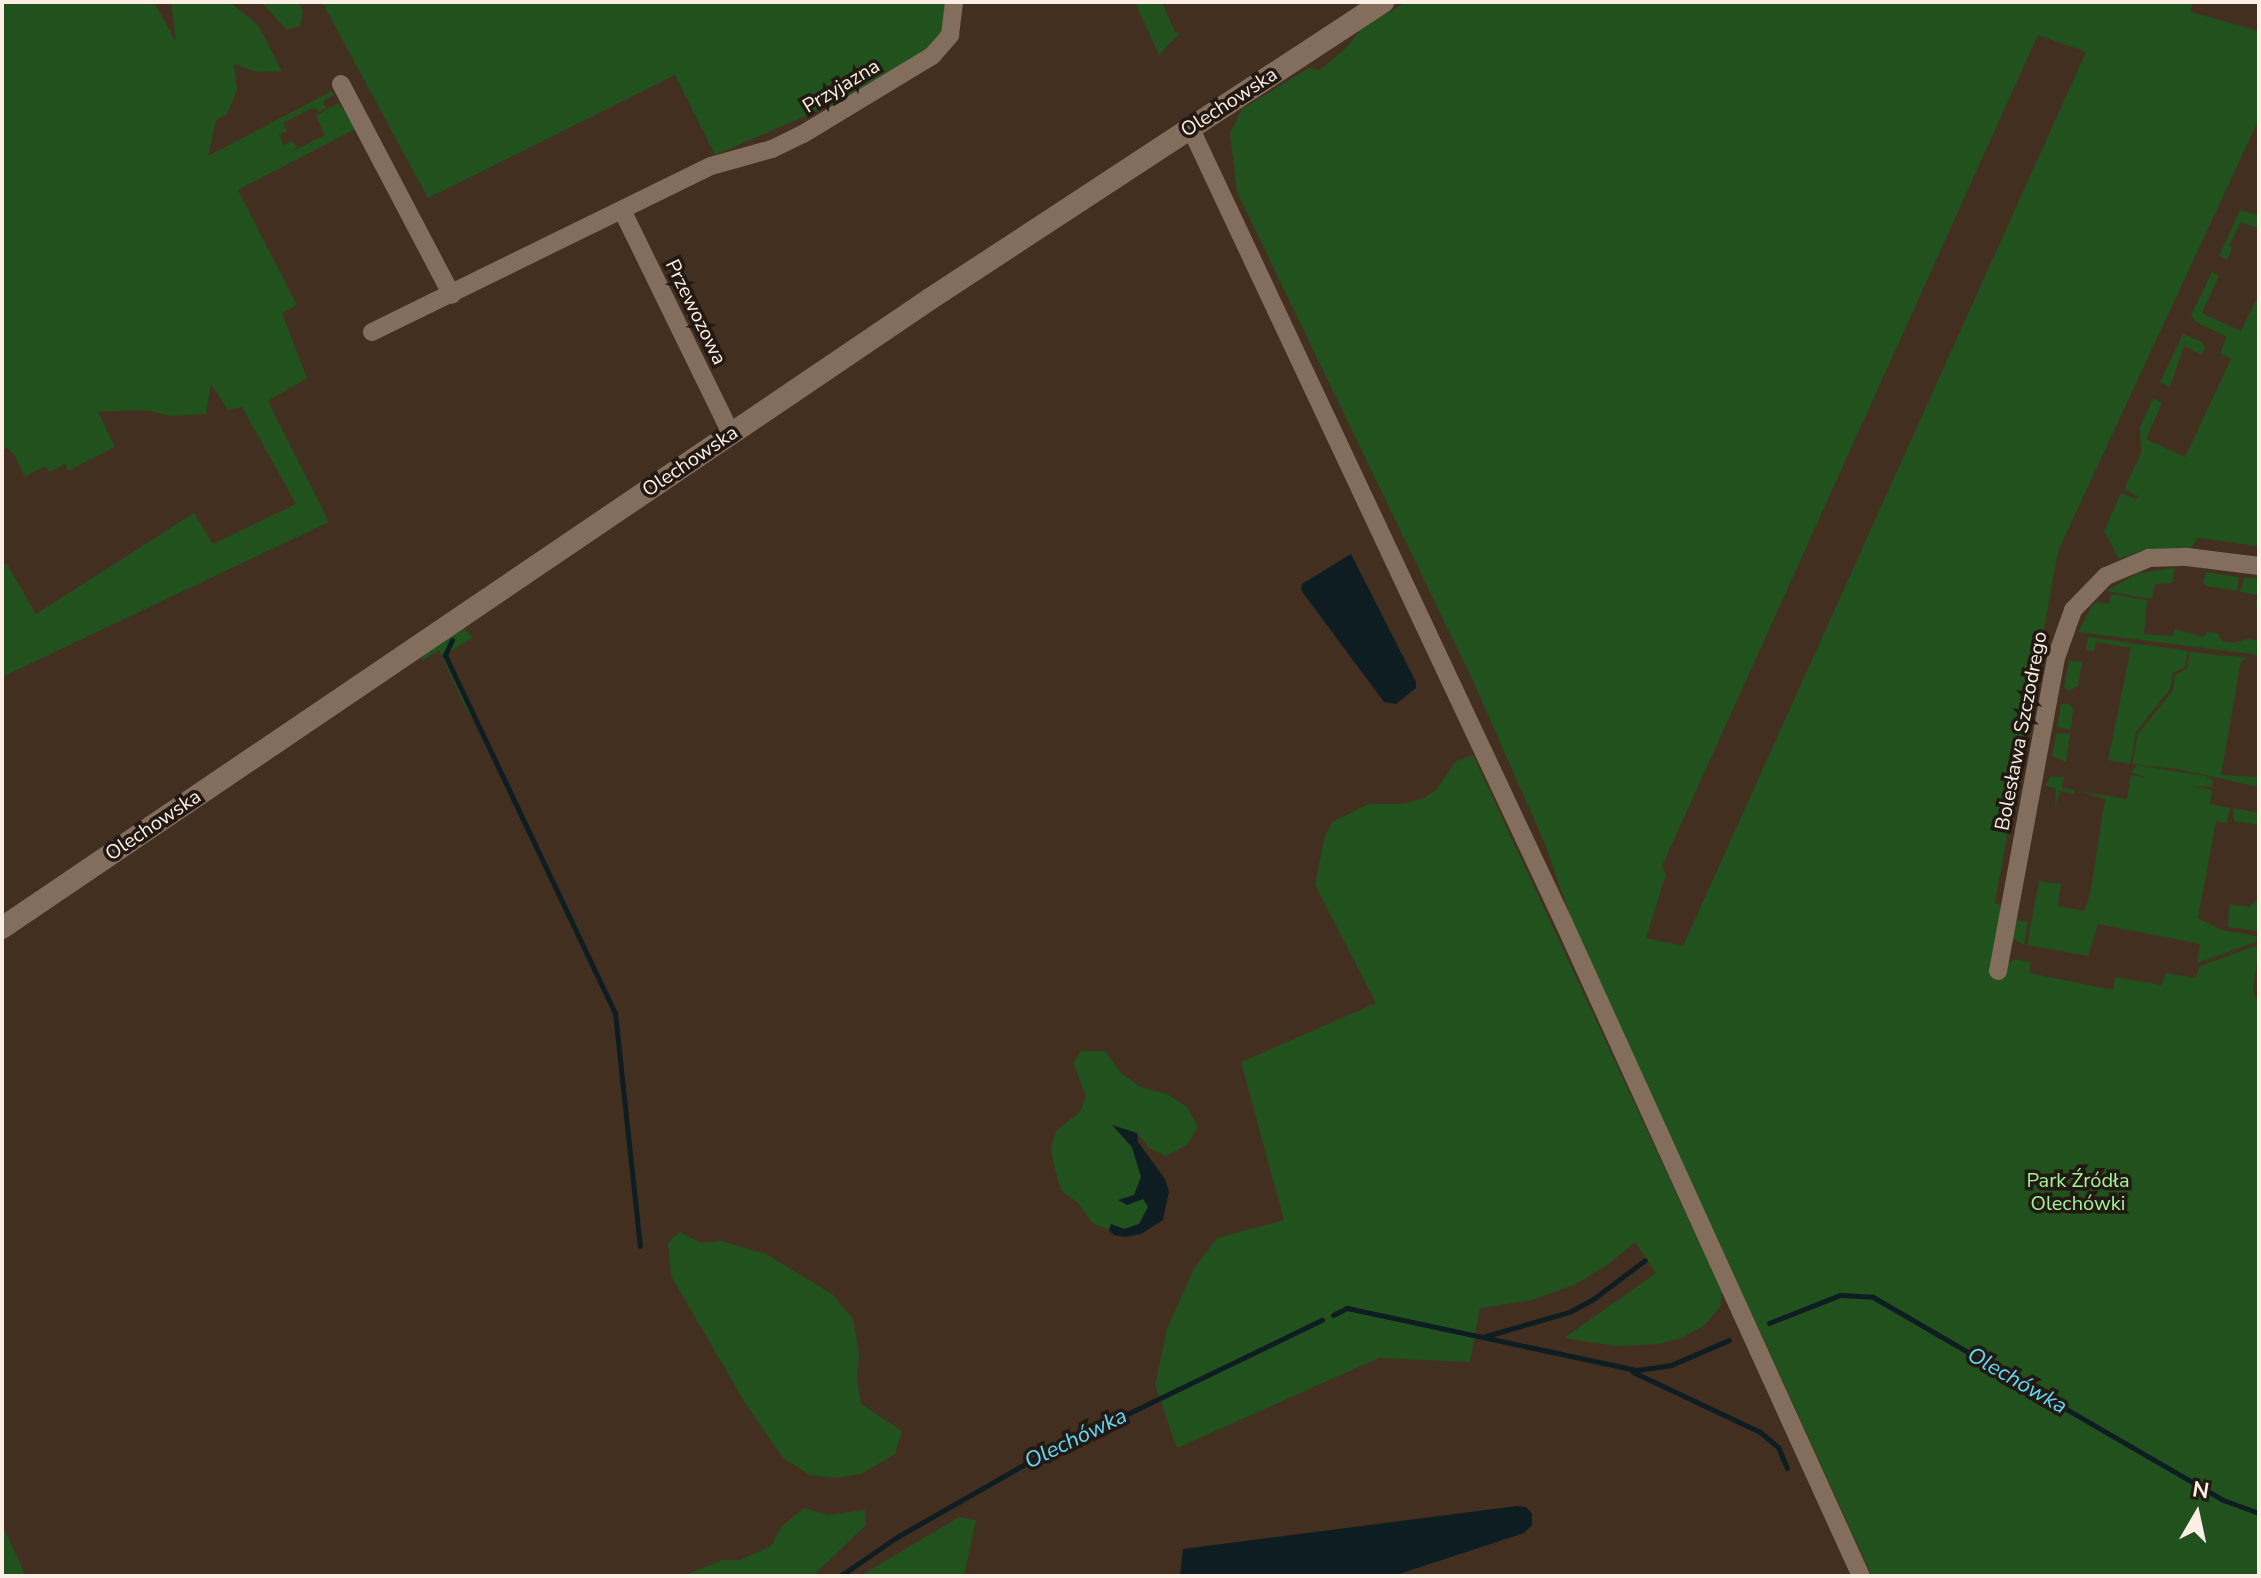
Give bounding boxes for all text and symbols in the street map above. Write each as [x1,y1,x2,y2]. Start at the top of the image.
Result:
street label: Przyjazna [798,54,884,118]
street label: Olechowska [1176,62,1282,142]
street label: Przewozowa [660,255,732,369]
street label: Olechowska [638,420,742,502]
street label: Bolesława Szczodrego [1990,629,2052,833]
street label: Olechowska [101,784,205,866]
park label: Park Źródła Olechówki [2026,1168,2130,1215]
water label: Olechówka [1962,1342,2072,1420]
water label: Olechówka [1020,1403,1132,1475]
north arrow [2157,1474,2237,1554]
text: N [2190,1474,2211,1506]

